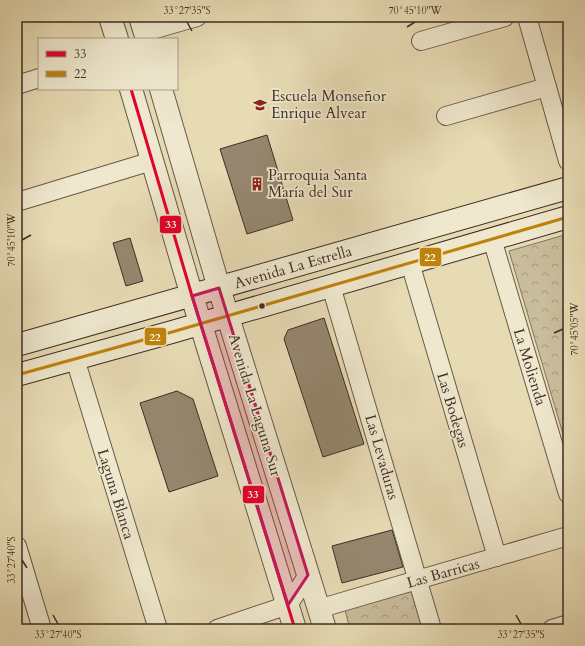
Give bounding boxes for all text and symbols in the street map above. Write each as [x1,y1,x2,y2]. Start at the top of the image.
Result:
text: 33°27'35"S [163,4,211,18]
text: 70°45'10"W [388,4,443,18]
legend [38,38,178,90]
text: 33 [74,46,86,62]
text: 22 [74,66,86,82]
place label: Escuela Monseñor Enrique Alvear [271,86,387,123]
school or university icon: Escuela Monseñor Enrique Alvear [252,97,268,113]
place label: Parroquia Santa María del Sur [268,165,368,202]
building icon: Parroquia Santa María del Sur [249,176,265,192]
text: 70°45'10"W [5,212,19,267]
line badge: 33 [159,215,182,234]
text: 33 [165,217,177,232]
street label: Avenida La Estrella [232,241,355,293]
line badge: 22 [419,247,442,267]
text: 22 [424,250,436,265]
unlabelled marker [257,301,267,311]
text: 70°45'05"W [568,301,582,356]
street label: La Molienda [509,326,551,409]
line badge: 22 [144,327,167,346]
text: 22 [149,330,161,345]
street label: Avenida La Laguna Sur [224,331,286,479]
street label: Las Bodegas [432,370,474,450]
street label: Las Levaduras [360,412,404,502]
street label: Laguna Blanca [93,446,139,542]
line badge: 33 [242,485,265,504]
text: 33 [247,487,259,502]
text: 33°27'40"S [5,536,19,584]
street label: Las Barricas [404,553,482,593]
text: 33°27'40"S [34,628,82,642]
text: 33°27'35"S [497,628,545,642]

